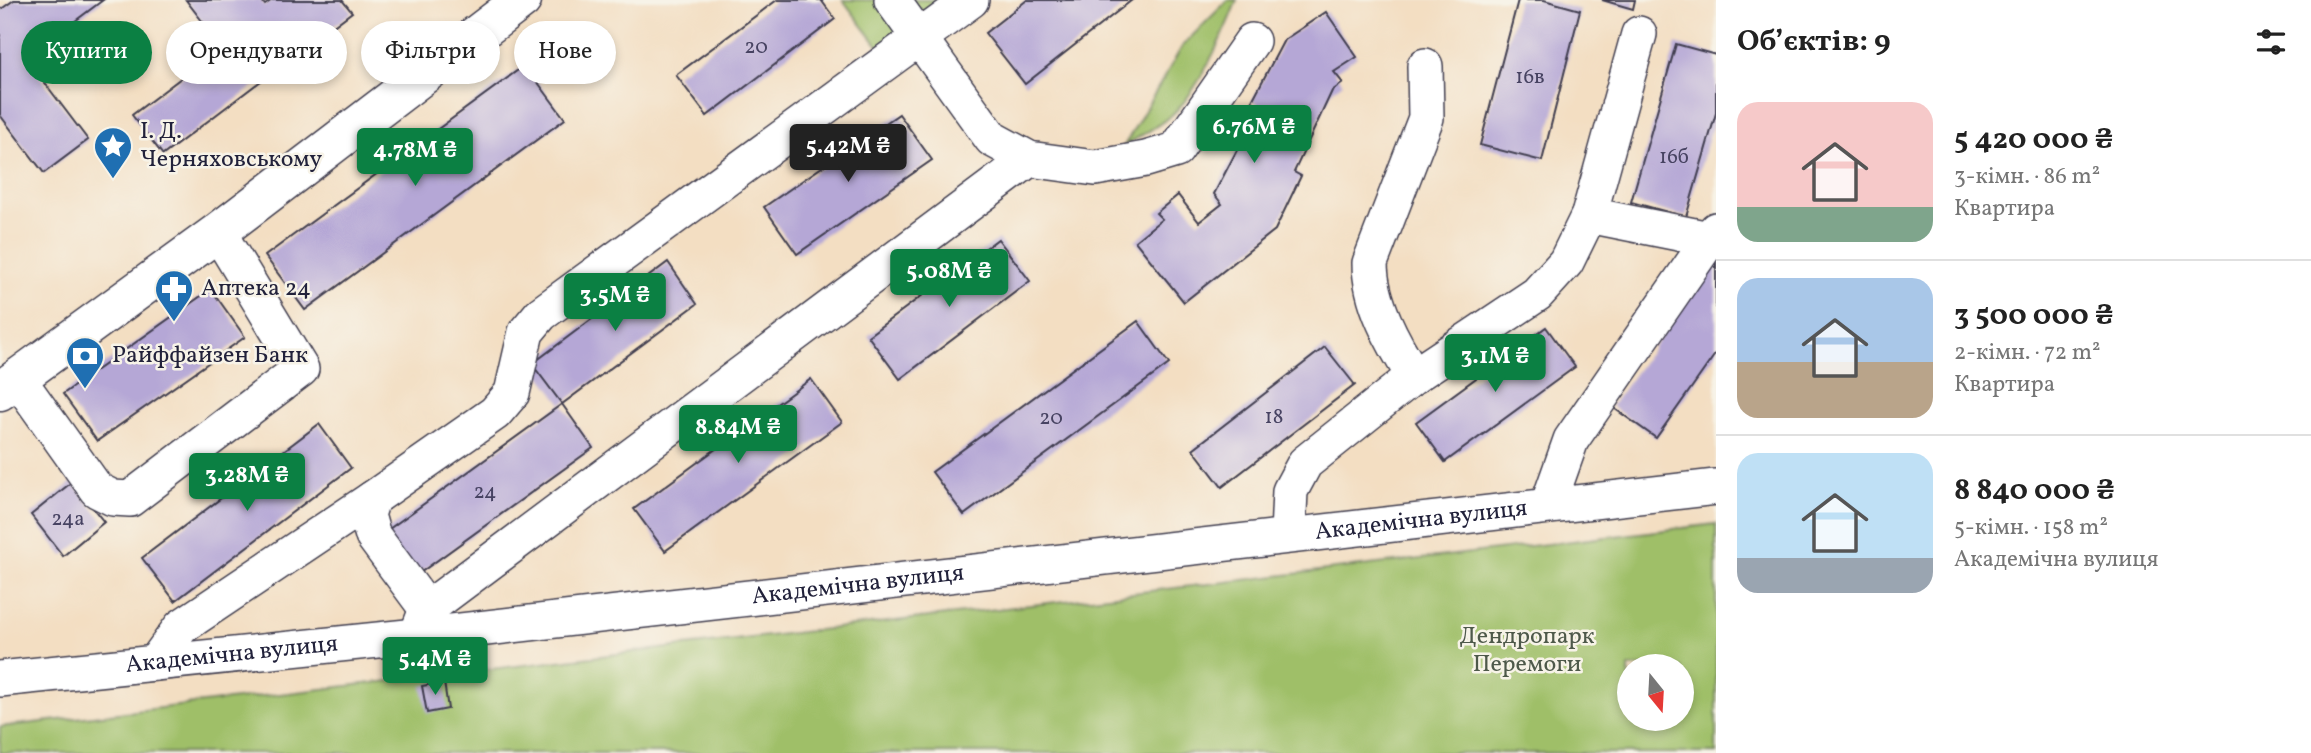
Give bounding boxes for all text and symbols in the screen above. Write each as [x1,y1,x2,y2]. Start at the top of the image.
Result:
chip: Купити [21,21,152,84]
chip: Орендувати [166,21,347,84]
chip: Фільтри [361,21,500,84]
chip: Нове [514,21,616,84]
text: Об’єктів: 9 [1737,21,1891,63]
icon: filters [2252,23,2290,61]
house number: 20 [744,33,768,62]
house number: 16в [1515,63,1545,92]
pin: 6.76M ₴ [1189,106,1319,165]
text: 6.76M ₴ [1212,112,1296,144]
place label: І. Д. Черняховському [140,115,322,177]
text: 5 420 000 ₴ [1954,119,2113,161]
pin: 5.42M ₴ [783,124,913,184]
place icon: І. Д. Черняховському [92,125,134,180]
pin: 4.78M ₴ [350,128,480,188]
icon: home [1793,130,1877,214]
text: 5.42M ₴ [806,131,890,163]
text: 4.78M ₴ [373,135,457,167]
house number: 16б [1659,143,1689,172]
text: 3-кімн. · 86 m² [1954,161,2100,193]
text: Квартира [1954,193,2055,225]
pin: 5.08M ₴ [884,250,1014,309]
text: 5.08M ₴ [906,256,992,288]
pharmacy icon: Аптека 24 [153,268,195,323]
place label: Аптека 24 [201,272,311,306]
pin: 3.5M ₴ [558,274,672,333]
text: 3.5M ₴ [580,280,650,312]
text: 3 500 000 ₴ [1954,295,2114,337]
icon: home [1793,306,1877,390]
pin: 3.1M ₴ [1438,334,1552,394]
bank icon: Райффайзен Банк [64,335,106,390]
text: 2-кімн. · 72 m² [1954,337,2101,369]
place label: Райффайзен Банк [112,339,308,373]
text: 3.1M ₴ [1461,341,1529,373]
text: Квартира [1954,369,2055,401]
house number: 18 [1265,403,1283,432]
house number: 20 [1039,404,1063,433]
pin: 8.84M ₴ [673,406,803,465]
text: 8.84M ₴ [695,412,781,444]
pin: 3.28M ₴ [182,454,312,513]
text: 3.28M ₴ [205,460,289,492]
text: 8 840 000 ₴ [1954,470,2115,512]
house number: 24 [473,478,497,507]
icon: home [1793,481,1877,565]
street label: Академічна вулиця [1313,492,1529,550]
house number: 24а [51,505,85,534]
text: 5-кімн. · 158 m² [1954,512,2108,544]
text: Академічна вулиця [1954,544,2158,576]
street label: Академічна вулиця [750,556,966,614]
park label: Дендропарк Перемоги [1459,620,1595,682]
street label: Академічна вулиця [124,627,340,683]
pin: 5.4M ₴ [378,638,492,697]
text: 5.4M ₴ [399,644,471,676]
north arrow [1617,654,1694,732]
map controls [1617,654,1694,731]

